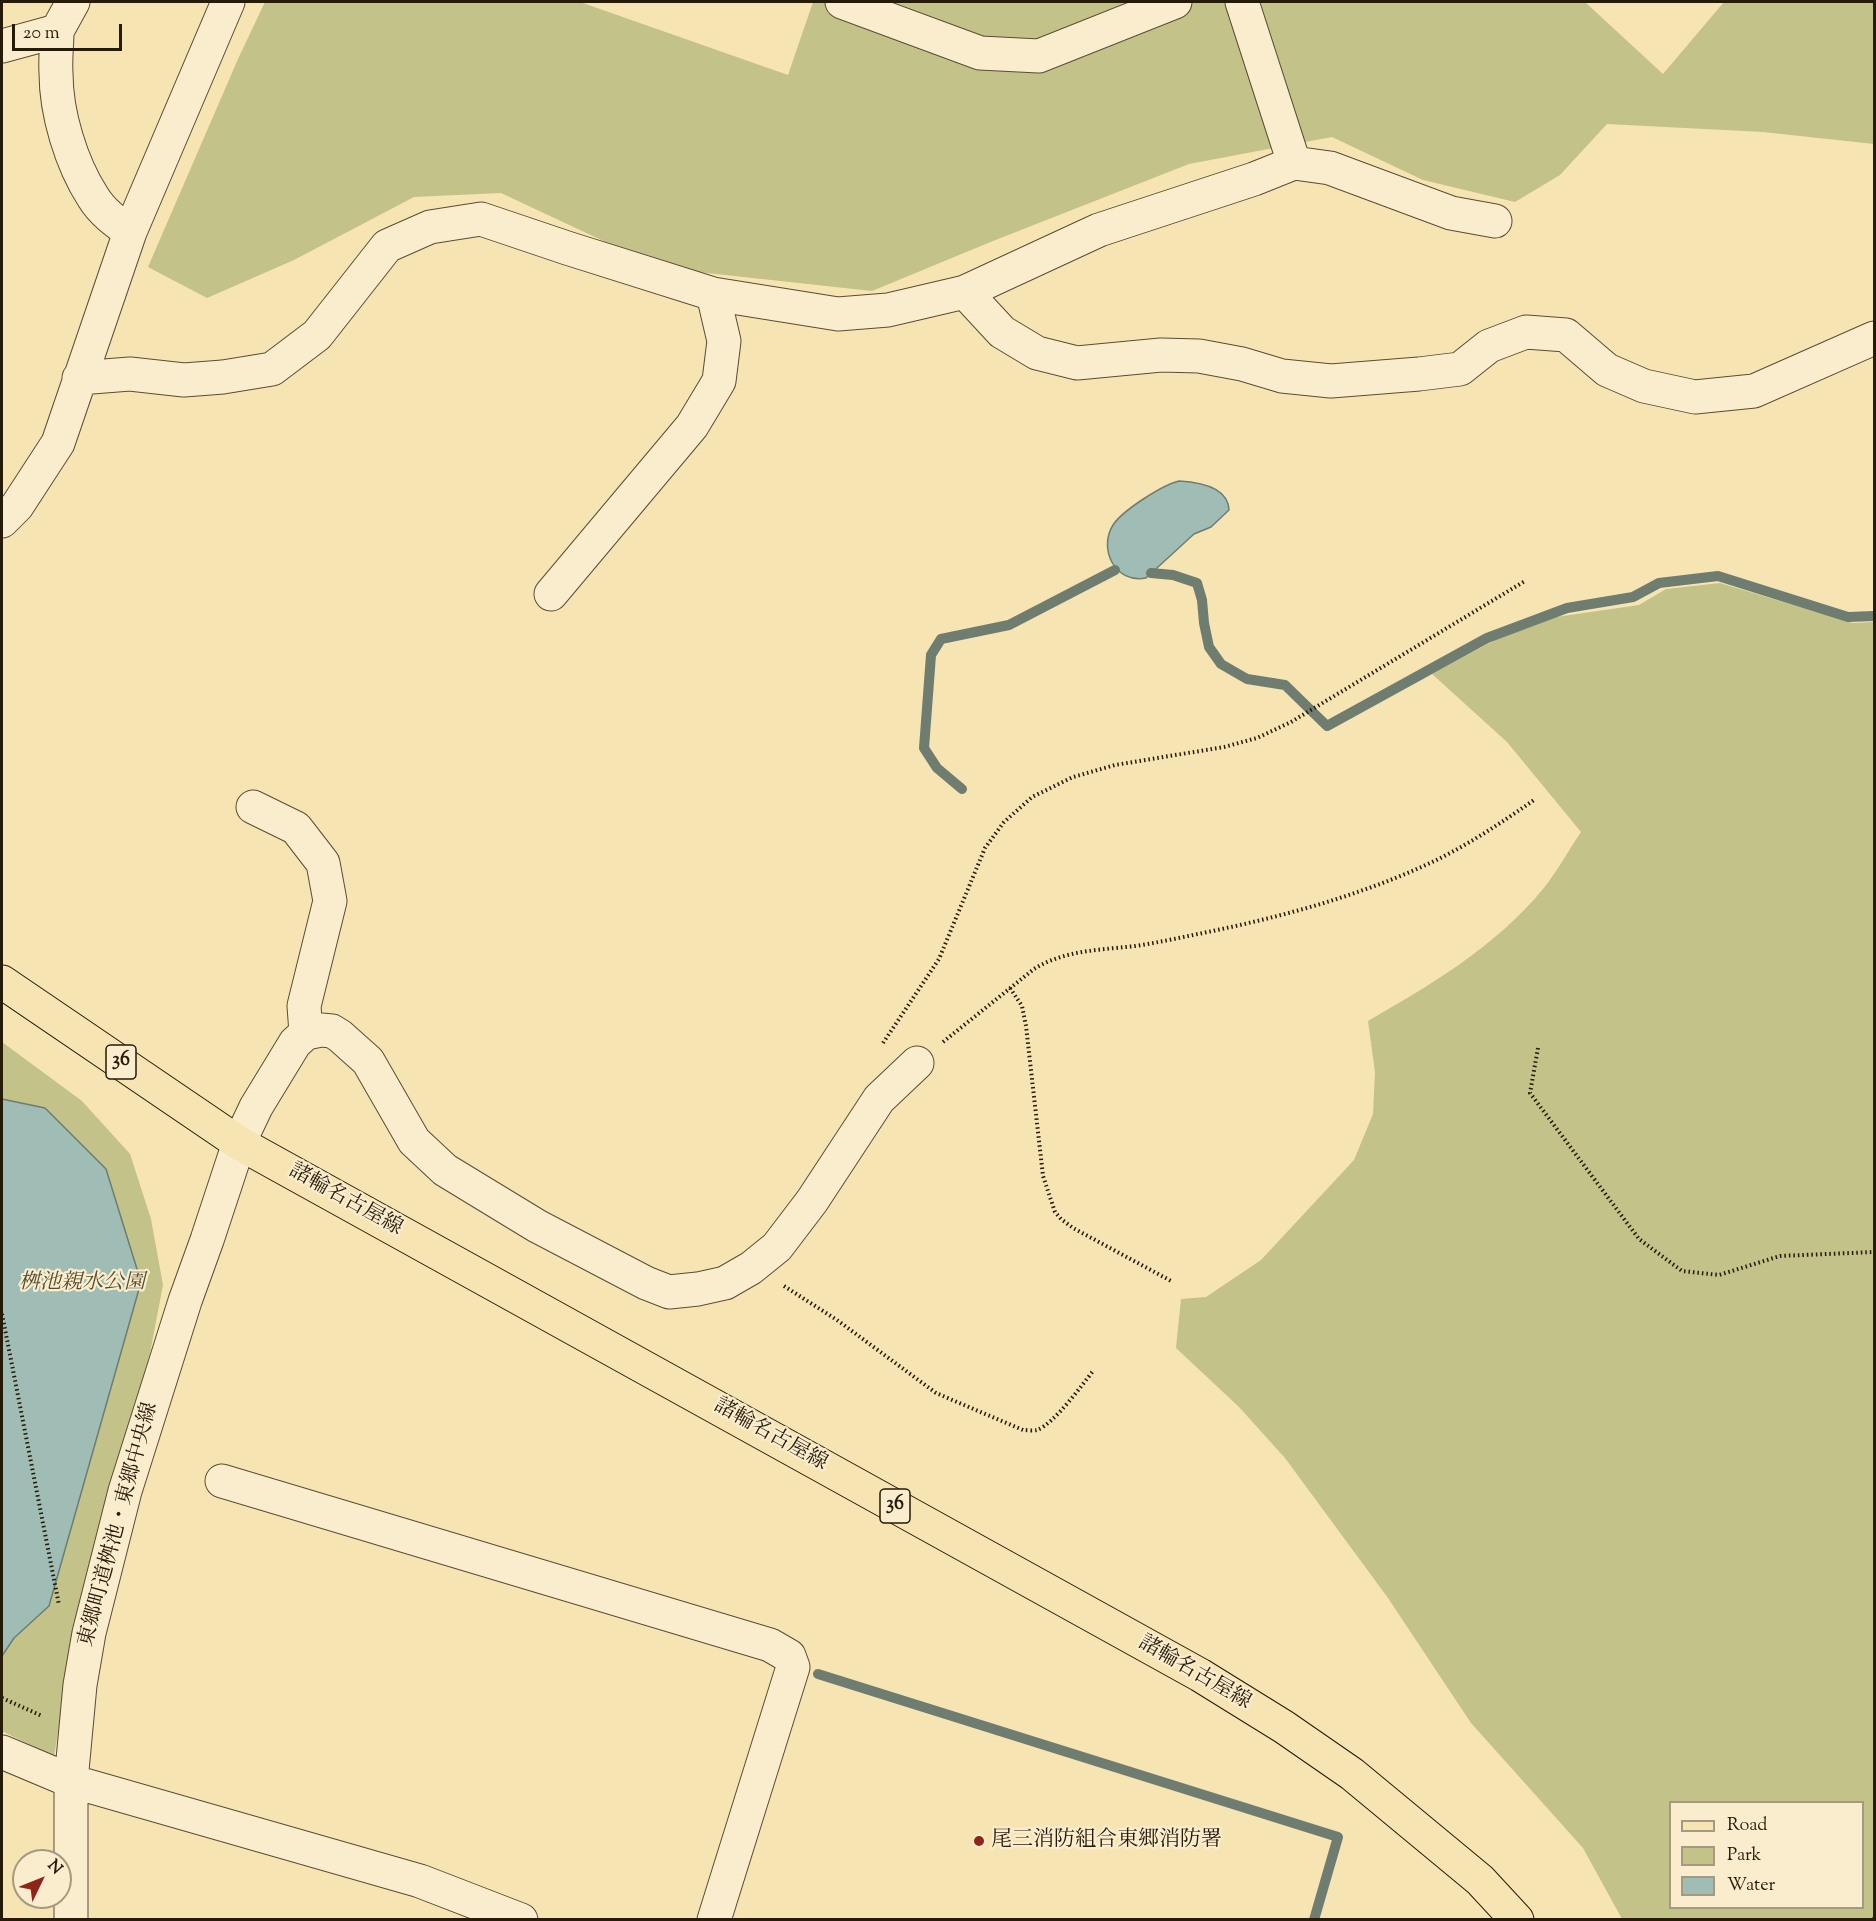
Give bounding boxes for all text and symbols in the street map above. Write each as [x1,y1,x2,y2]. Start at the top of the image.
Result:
scale bar [15,12,124,50]
text: 20 m [23,21,60,47]
road number: 36 [106,1045,136,1079]
street label: 諸輪名古屋線 [284,1159,406,1243]
park label: 桝池親水公園 [19,1271,145,1297]
street label: 諸輪名古屋線 [709,1394,831,1478]
street label: 東郷町道桝池・東郷中央線 [75,1400,165,1650]
road number: 36 [880,1489,910,1523]
street label: 諸輪名古屋線 [1133,1632,1255,1716]
legend [1669,1801,1864,1909]
text: Road [1727,1813,1767,1839]
place label: 尾三消防組合東郷消防署 [991,1828,1222,1854]
marker: 尾三消防組合東郷消防署 [972,1834,986,1848]
text: Park [1727,1843,1761,1869]
north arrow [12,1849,72,1909]
text: N [41,1855,67,1880]
text: Water [1727,1873,1775,1899]

